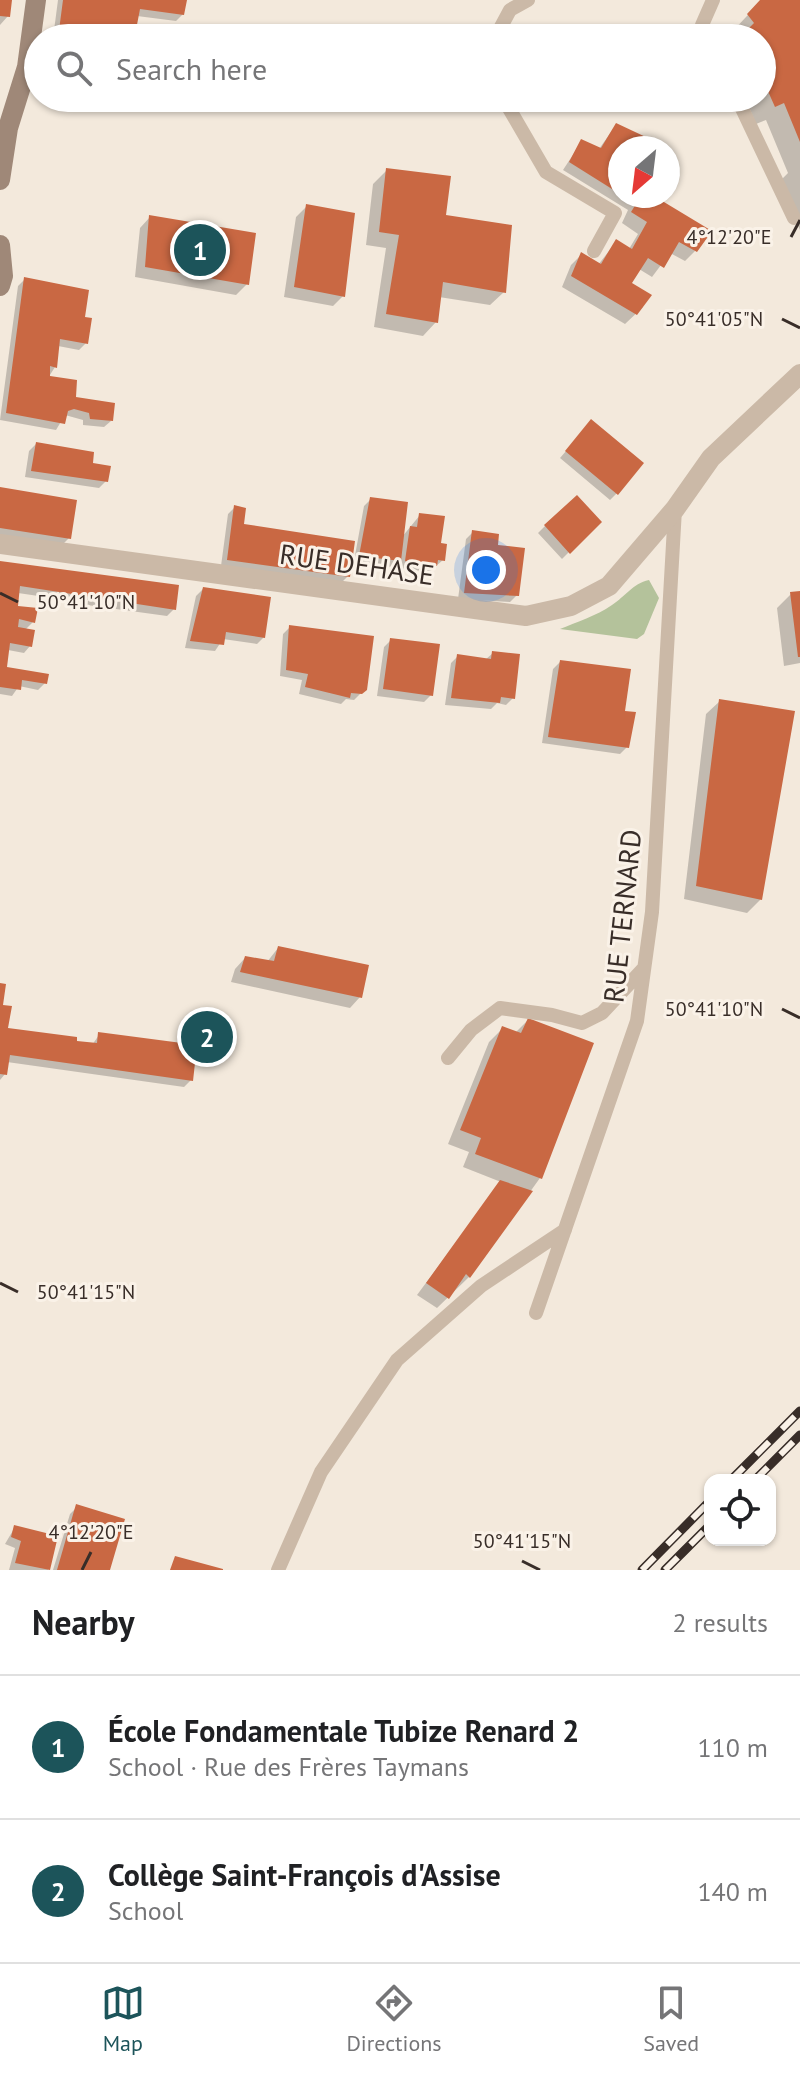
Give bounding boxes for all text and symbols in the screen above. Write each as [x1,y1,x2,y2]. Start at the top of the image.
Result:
search box [24,24,776,112]
icon: search [52,46,96,90]
text: Search here [116,49,267,88]
north arrow [608,136,680,208]
pin: 1 [174,220,226,280]
text: 4°12'20"E [687,224,771,250]
text: 50°41'05"N [665,306,763,332]
street label: RUE DEHASE [277,535,437,593]
your location [466,550,506,590]
text: 50°41'10"N [37,589,135,615]
street label: RUE TERNARD [595,828,649,1004]
text: 50°41'10"N [665,996,763,1022]
pin: 2 [181,1007,233,1067]
text: 50°41'15"N [37,1279,135,1305]
map controls [704,1474,776,1546]
button: locate [704,1474,776,1546]
text: 4°12'20"E [49,1519,133,1545]
text: 50°41'15"N [473,1528,571,1554]
text: Nearby [32,1600,134,1644]
text: 2 results [673,1606,768,1639]
text: École Fondamentale Tubize Renard 2 [108,1711,579,1750]
text: 1 [51,1731,65,1764]
text: 110 m [697,1731,768,1764]
text: School · Rue des Frères Taymans [108,1750,469,1783]
text: Collège Saint-François d'Assise [108,1855,501,1894]
text: 2 [51,1875,65,1908]
text: 140 m [697,1875,768,1908]
text: School [108,1894,183,1927]
tab: Map [101,1981,145,2057]
tab: Directions [346,1981,442,2057]
tab: Saved [643,1981,699,2057]

